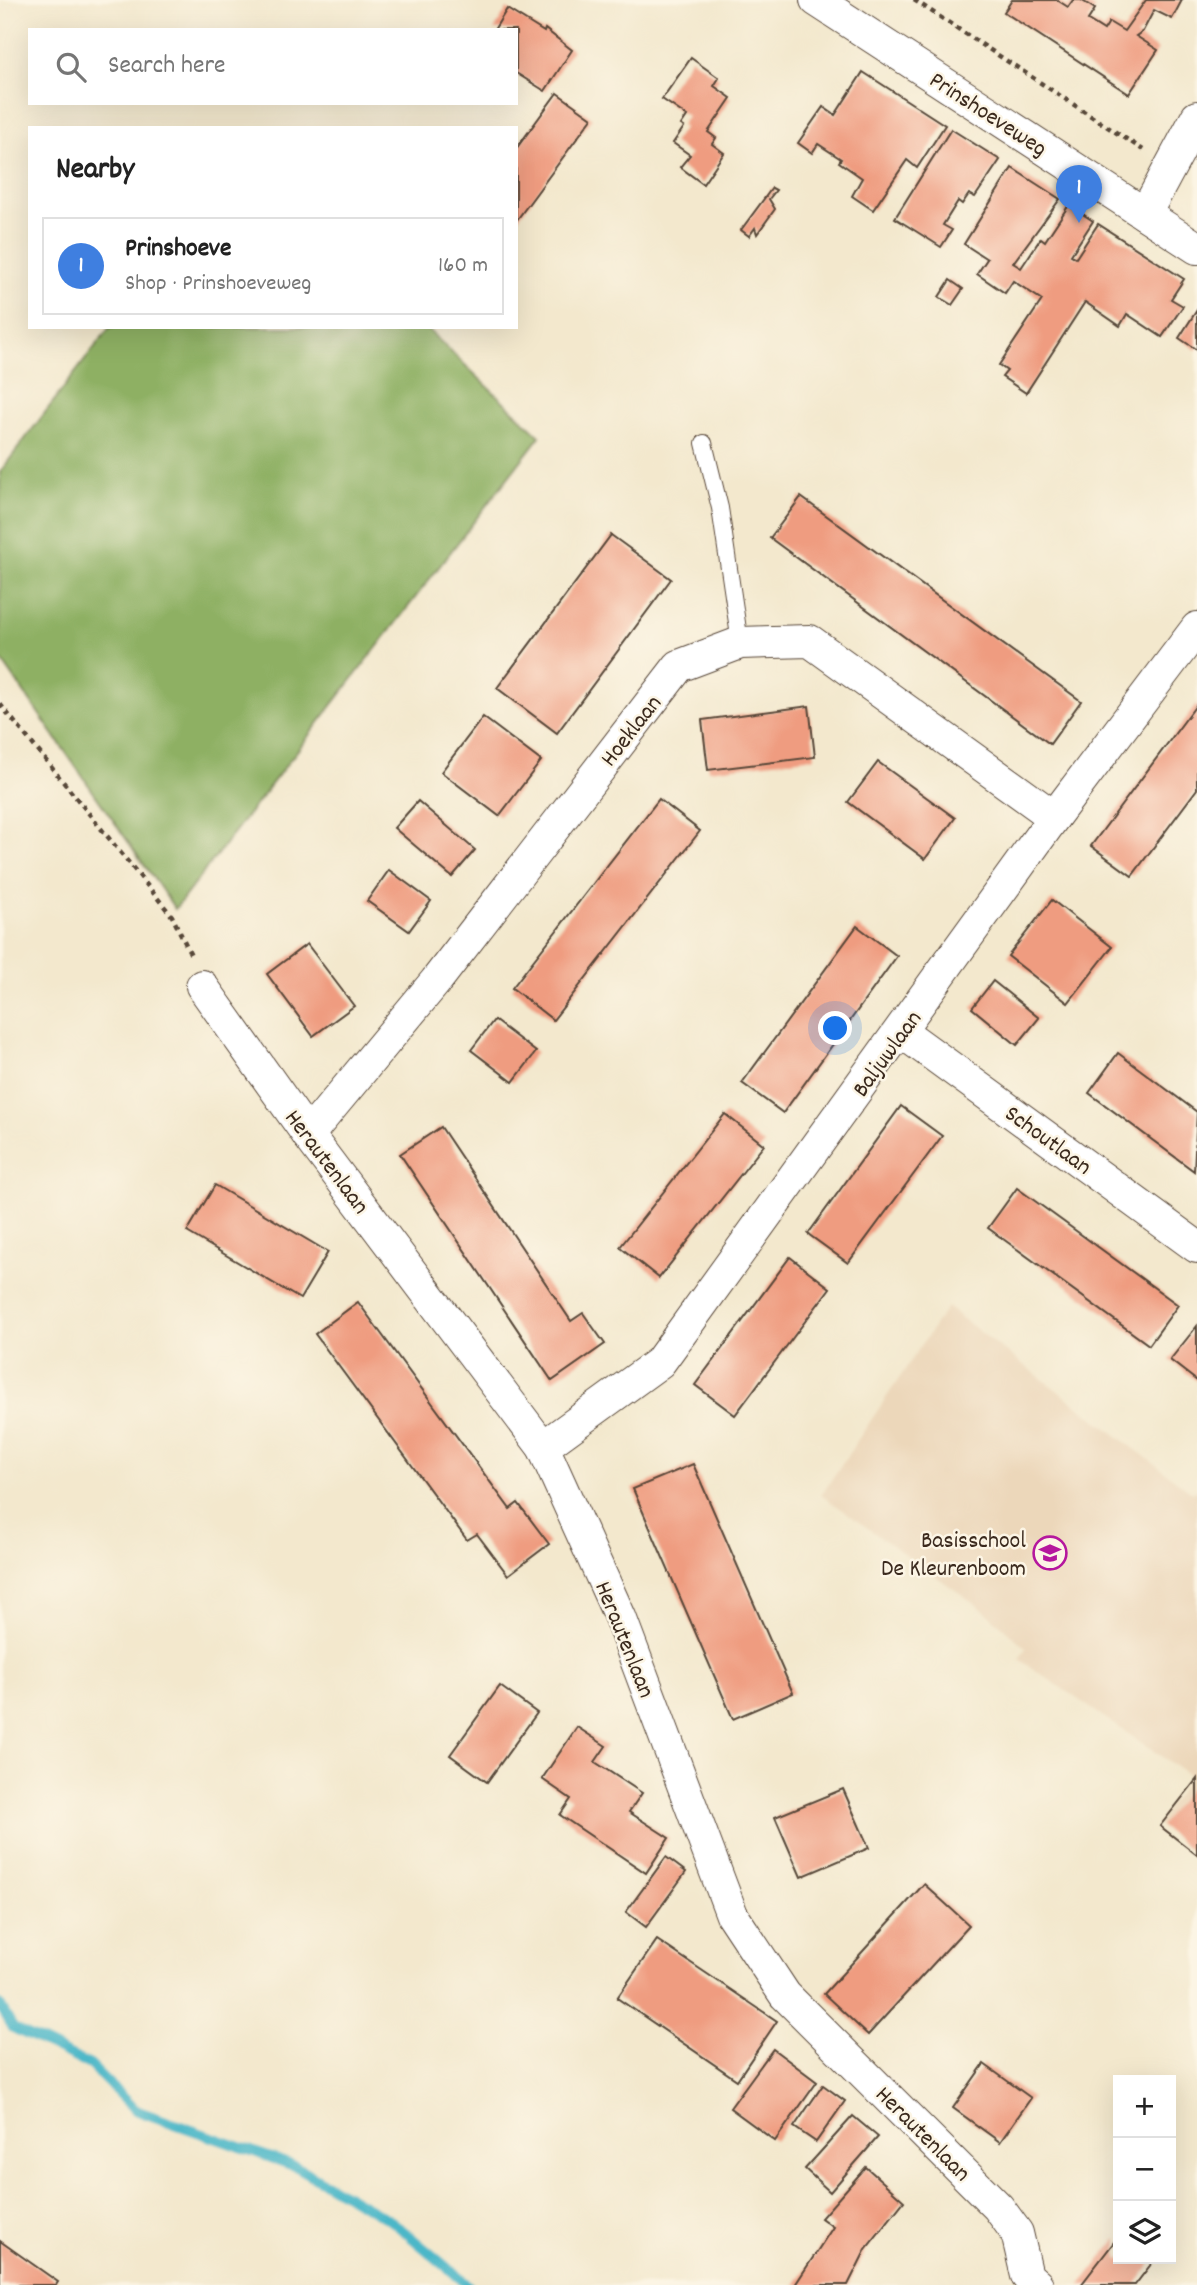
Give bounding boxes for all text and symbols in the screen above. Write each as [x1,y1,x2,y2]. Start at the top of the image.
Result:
search box [28,28,518,105]
icon: search [52,48,90,86]
text: Search here [108,48,226,85]
street label: Prinshoeveweg [922,65,1053,166]
text: Nearby [56,150,134,193]
pin: 1 [1056,165,1102,223]
text: Prinshoeve [125,231,231,268]
text: 1 [78,250,84,283]
text: 160 m [438,250,488,283]
text: Shop · Prinshoeveweg [125,268,311,301]
street label: Hoeklaan [594,689,671,775]
street label: Baljuwlaan [845,1004,931,1105]
your location [818,1011,852,1045]
street label: Schoutlaan [997,1098,1098,1185]
street label: Herautenlaan [275,1103,376,1222]
place label: Basisschool De Kleurenboom [881,1525,1026,1587]
school or university icon: Basisschool De Kleurenboom [1031,1534,1069,1572]
street label: Herautenlaan [584,1577,662,1704]
map controls [1113,2075,1176,2264]
button: + [1113,2075,1176,2138]
street label: Herautenlaan [866,2080,977,2191]
button: − [1113,2138,1176,2201]
button: layers [1113,2201,1176,2264]

